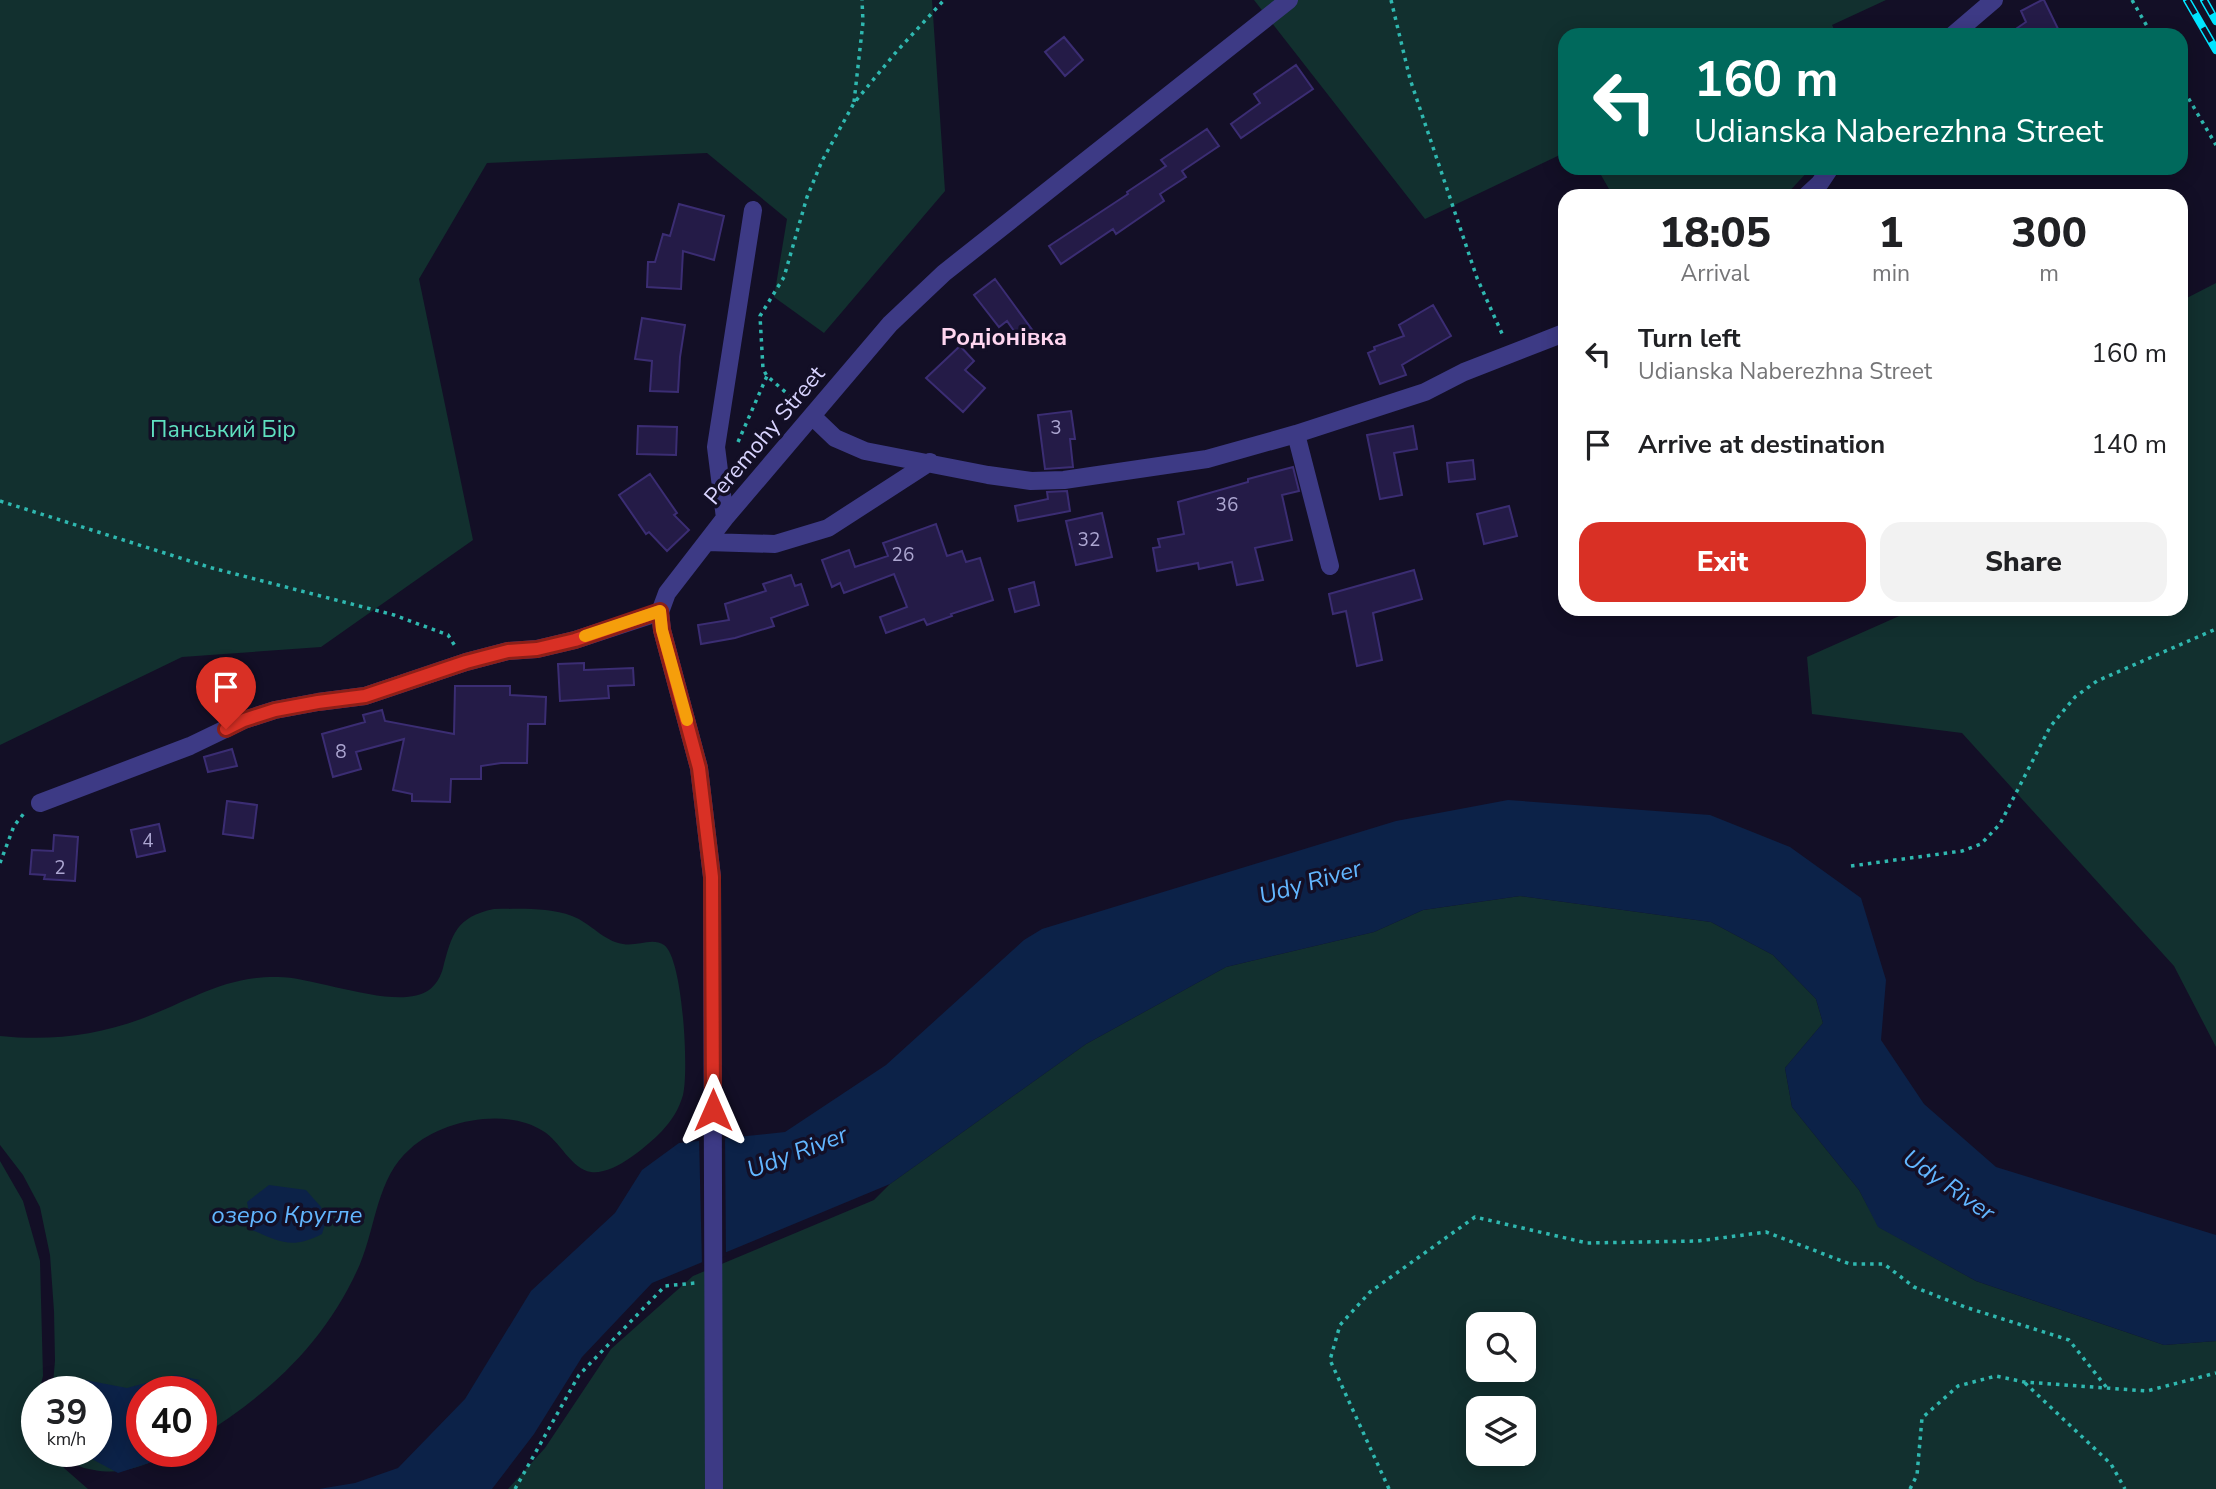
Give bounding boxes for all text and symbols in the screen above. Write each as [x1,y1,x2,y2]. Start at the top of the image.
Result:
text: 160 m [1694,46,1838,113]
icon: left [1579,56,1670,147]
text: Udianska Naberezhna Street [1694,110,2103,153]
text: 18:05 [1659,205,1771,262]
text: 1 [1878,205,1904,262]
text: 300 [2011,205,2087,262]
text: Arrival [1680,258,1750,289]
text: min [1872,258,1910,289]
text: m [2039,258,2059,289]
district label: Родіонівка [941,321,1067,353]
text: Turn left [1638,321,1741,356]
icon: left [1579,335,1617,373]
text: 160 m [2091,336,2167,371]
text: Udianska Naberezhna Street [1638,356,1932,387]
street label: Peremohy Street [697,359,832,511]
park label: Панський Бір [150,414,296,445]
house number: 3 [1050,415,1062,441]
icon: arrive [1579,426,1617,464]
text: Arrive at destination [1638,427,1885,462]
text: 140 m [2091,427,2167,462]
house number: 36 [1216,492,1238,518]
button: Exit [1579,522,1866,602]
button: Share [1880,522,2167,602]
house number: 32 [1078,527,1100,553]
house number: 26 [892,542,914,568]
pin [196,657,256,729]
icon: arrive [207,668,245,706]
house number: 8 [335,739,347,765]
house number: 4 [142,828,154,854]
water label: Udy River [1255,852,1366,912]
house number: 2 [54,855,66,881]
position arrow [676,1073,750,1147]
water label: Udy River [742,1118,853,1186]
water label: Udy River [1897,1142,2002,1229]
water label: озеро Кругле [211,1199,363,1231]
map controls [1466,1312,1536,1466]
button: search [1466,1312,1536,1382]
speed limit sign: 40 [126,1376,217,1467]
text: 39 [45,1389,88,1436]
button: layers [1466,1396,1536,1466]
text: km/h [47,1427,86,1451]

